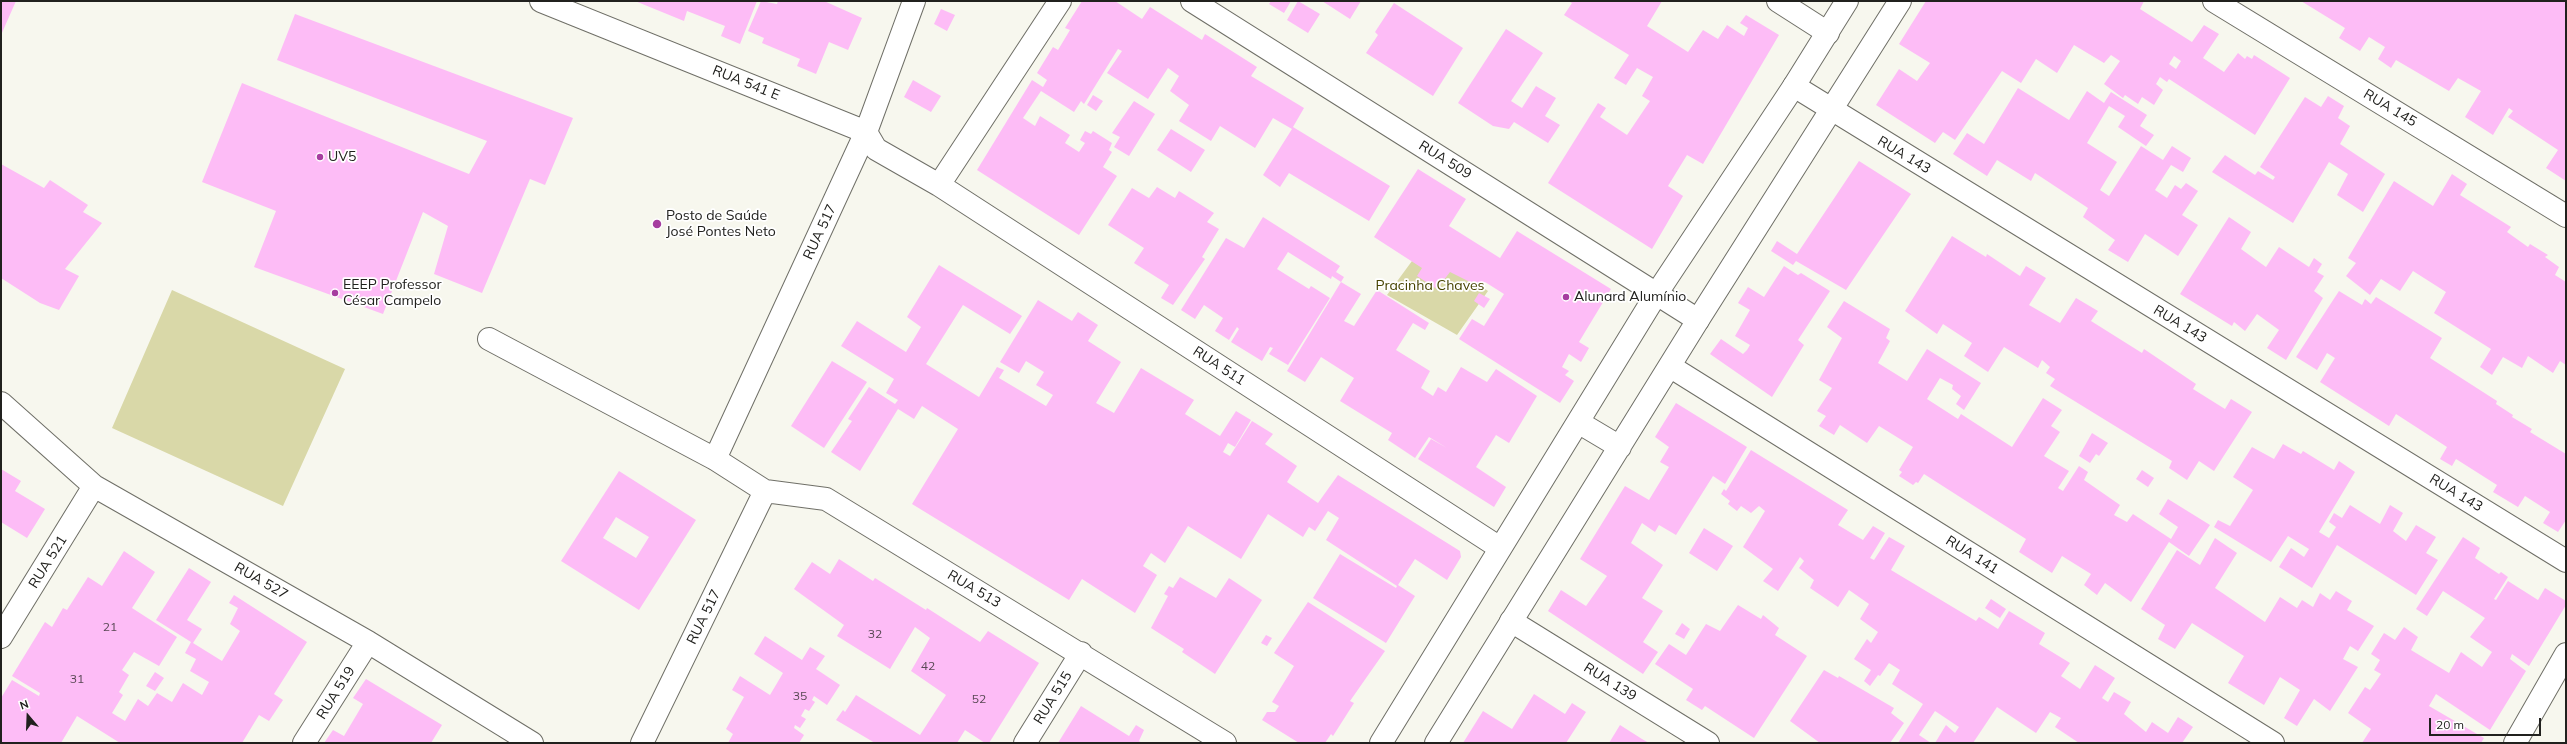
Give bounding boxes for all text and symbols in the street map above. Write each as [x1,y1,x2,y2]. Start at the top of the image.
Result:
street label: RUA 541 E [710,62,782,104]
street label: RUA 145 [2360,86,2420,130]
street label: RUA 143 [1874,133,1934,177]
street label: RUA 509 [1416,137,1474,183]
place label: UV5 [328,149,356,165]
marker: UV5 [315,152,325,162]
street label: RUA 517 [800,202,840,262]
place label: Posto de Saúde José Pontes Neto [666,208,776,240]
marker: Posto de Saúde José Pontes Neto [651,218,663,230]
place label: EEEP Professor César Campelo [343,277,441,310]
park label: Pracinha Chaves [1375,278,1485,294]
marker: EEEP Professor César Campelo [330,288,340,298]
place label: Alunard Alumínio [1574,289,1686,305]
marker: Alunard Alumínio [1561,292,1571,302]
street label: RUA 143 [2150,302,2210,346]
street label: RUA 511 [1190,343,1248,389]
street label: RUA 143 [2426,471,2486,515]
street label: RUA 141 [1943,532,2001,578]
street label: RUA 521 [25,533,71,591]
street label: RUA 527 [231,559,291,603]
street label: RUA 513 [944,567,1004,611]
street label: RUA 517 [684,587,724,647]
house number: 21 [103,620,117,634]
house number: 32 [868,627,882,641]
house number: 42 [921,659,935,673]
street label: RUA 139 [1581,659,1639,705]
street label: RUA 519 [313,664,359,722]
street label: RUA 515 [1030,669,1076,727]
house number: 31 [70,672,84,686]
house number: 35 [793,689,807,703]
house number: 52 [972,692,986,706]
north arrow [8,696,48,736]
text: N [18,697,30,713]
scale bar [2431,710,2543,736]
text: 20 m [2436,717,2464,732]

